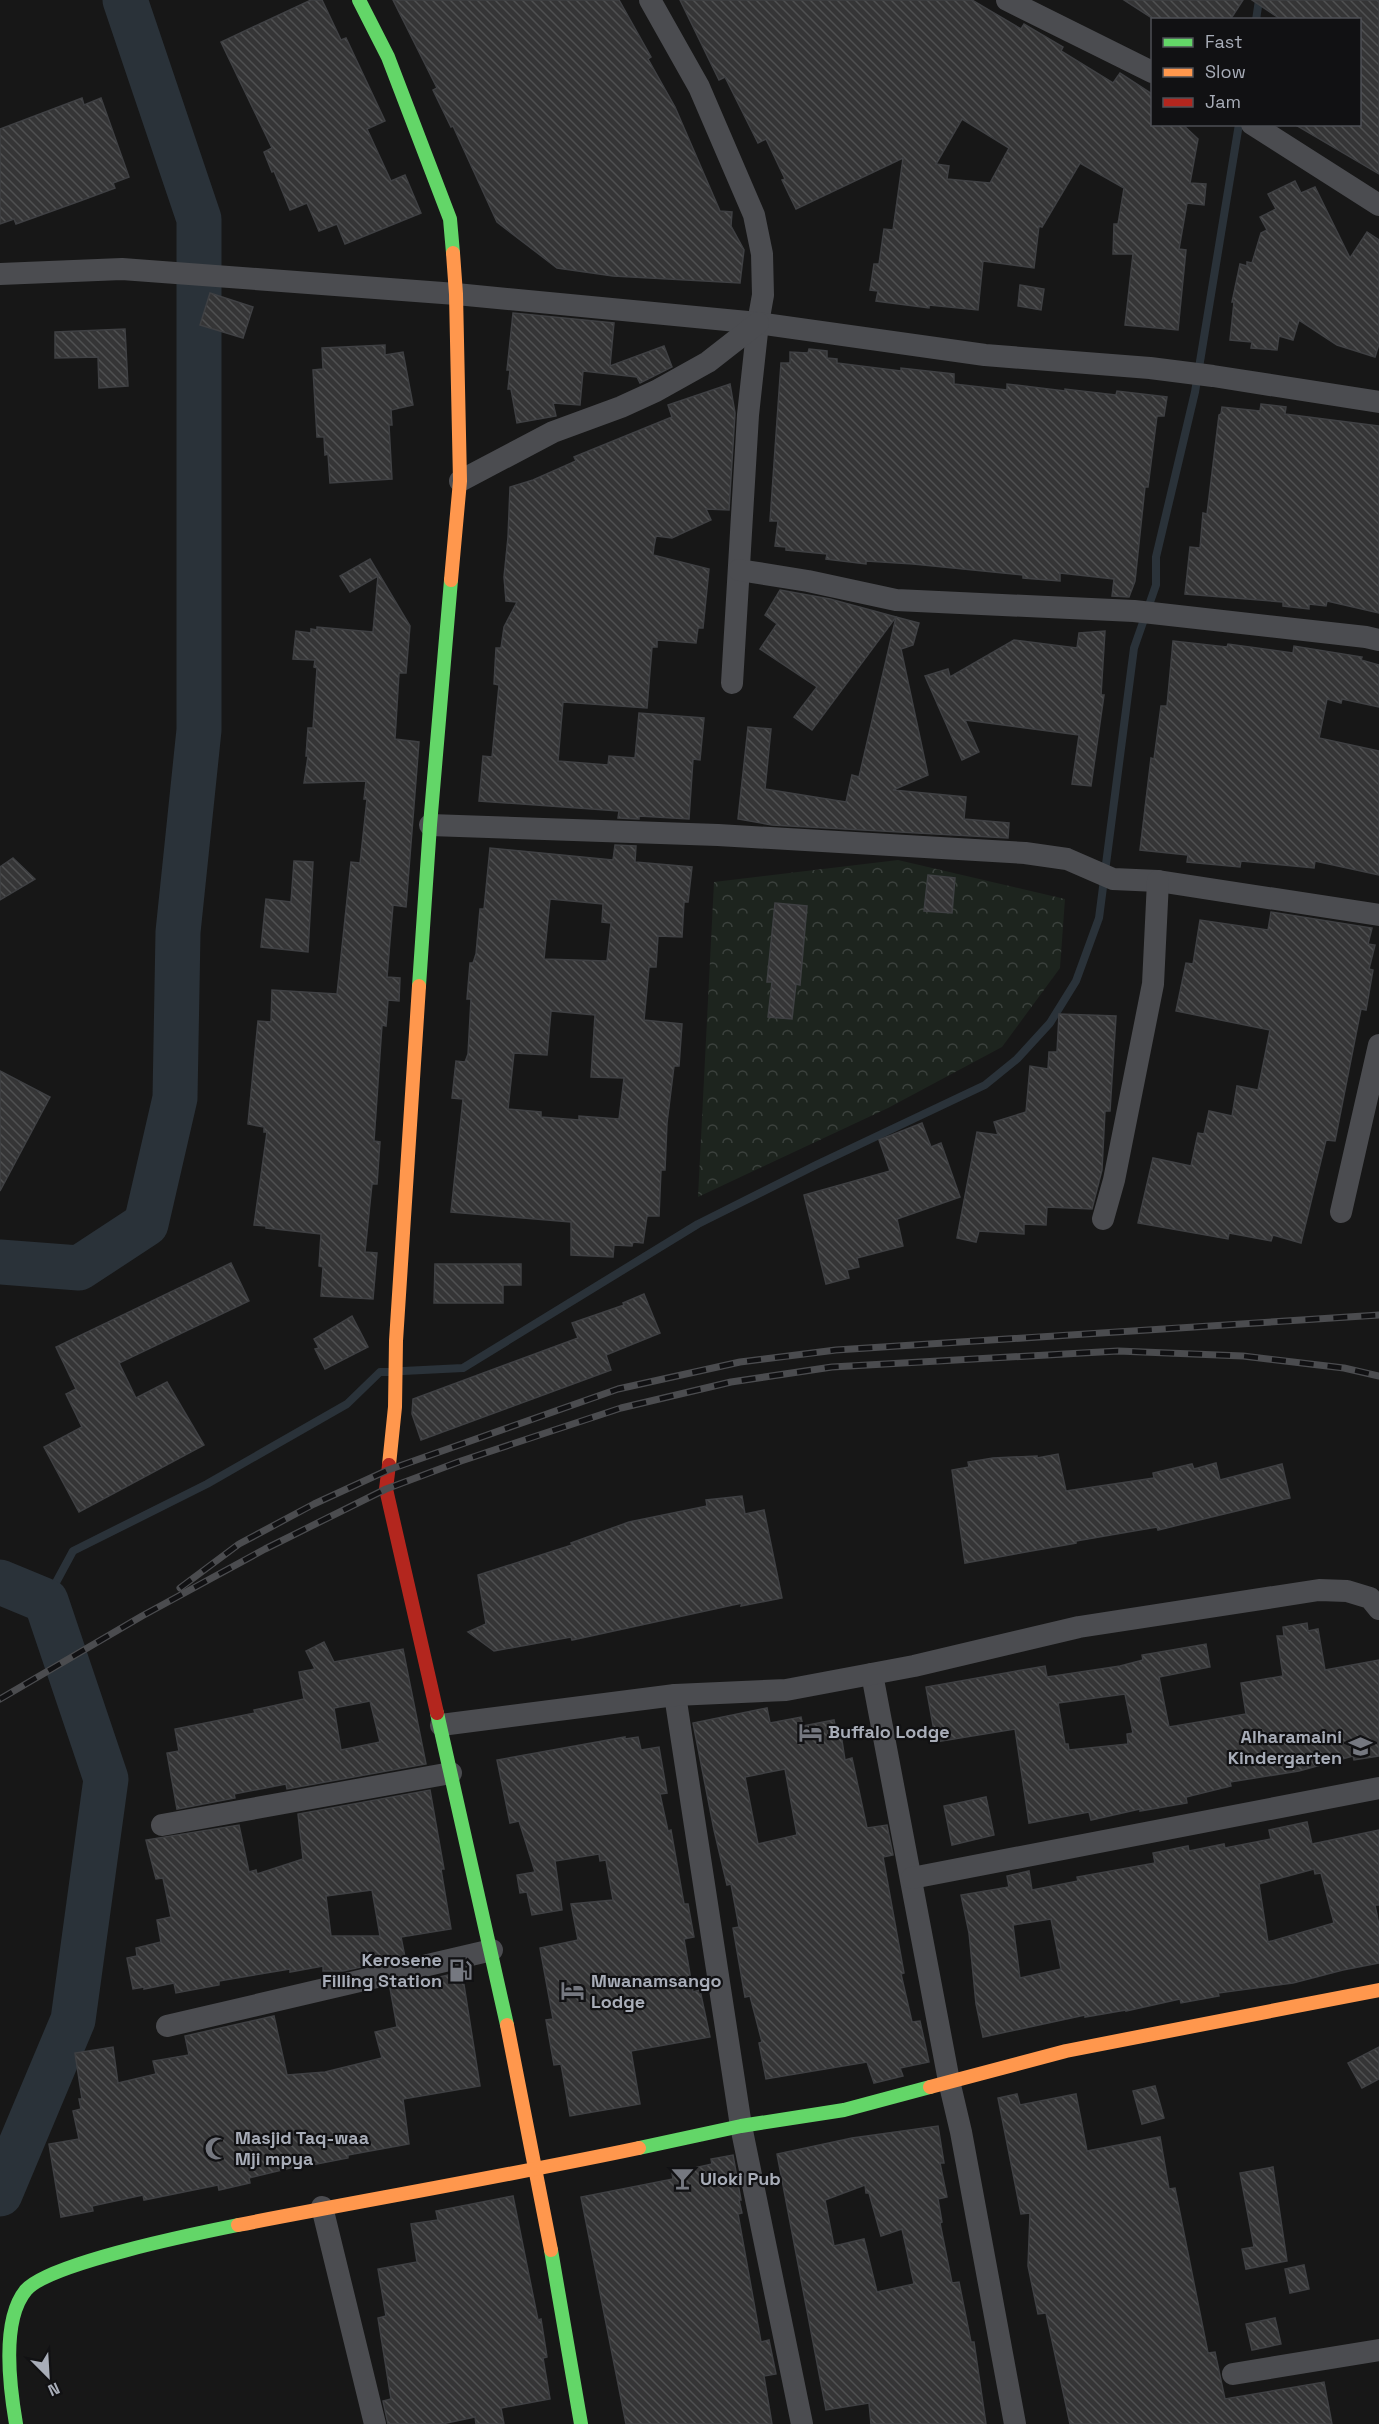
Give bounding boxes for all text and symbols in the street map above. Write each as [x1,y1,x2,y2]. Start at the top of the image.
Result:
legend [1151,18,1361,126]
text: Fast [1205,30,1242,53]
text: Slow [1205,60,1246,83]
text: Jam [1205,90,1241,113]
hotel icon: Buffalo Lodge [797,1719,823,1745]
place label: Buffalo Lodge [828,1720,950,1743]
place label: Alharamaini Kindergarten [1228,1725,1342,1769]
school or university icon: Alharamaini Kindergarten [1347,1734,1373,1760]
place label: Kerosene Filling Station [322,1948,442,1992]
fuel station icon: Kerosene Filling Station [447,1957,473,1983]
place label: Mwanamsango Lodge [591,1969,722,2013]
hotel icon: Mwanamsango Lodge [560,1978,586,2004]
place label: Masjid Taq-waa Mji mpya [235,2126,370,2170]
mosque icon: Masjid Taq-waa Mji mpya [204,2135,230,2161]
bar icon: Uloki Pub [669,2166,695,2192]
place label: Uloki Pub [700,2167,781,2190]
north arrow [18,2346,78,2406]
text: N [45,2377,63,2401]

